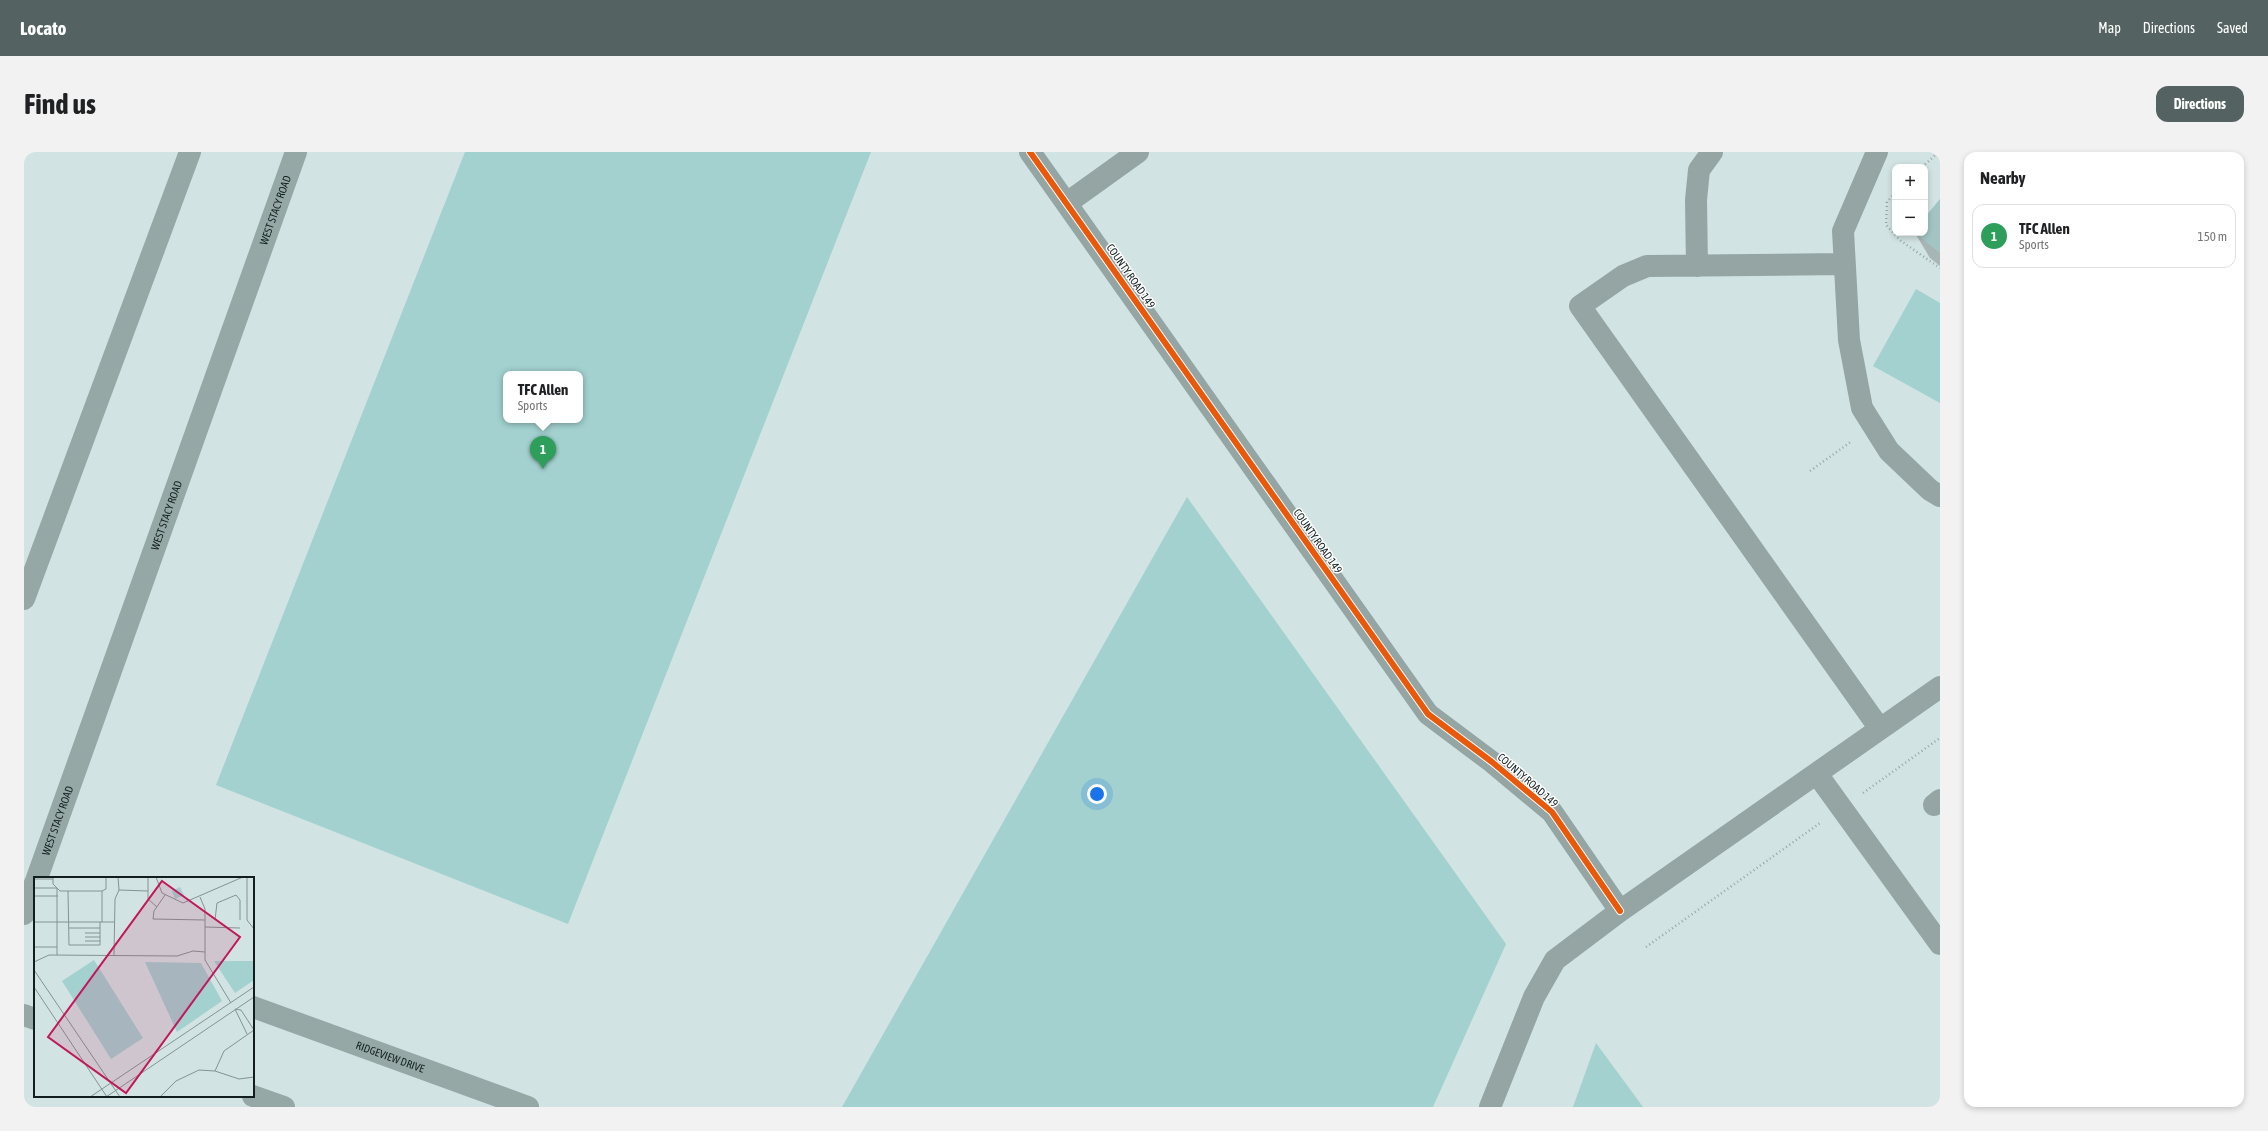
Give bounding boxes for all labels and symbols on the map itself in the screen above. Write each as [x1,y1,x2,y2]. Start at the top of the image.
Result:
street label: WEST STACY ROAD [257,174,293,247]
street label: COUNTY ROAD 149 [1104,242,1158,310]
pin: 1 [530,436,556,469]
street label: WEST STACY ROAD [148,479,184,552]
street label: COUNTY ROAD 149 [1291,507,1345,575]
street label: COUNTY ROAD 149 [1495,751,1561,809]
street label: WEST STACY ROAD [40,784,75,857]
your location [1087,784,1107,804]
inset map [34,877,254,1097]
street label: RIDGEVIEW DRIVE [354,1039,426,1075]

